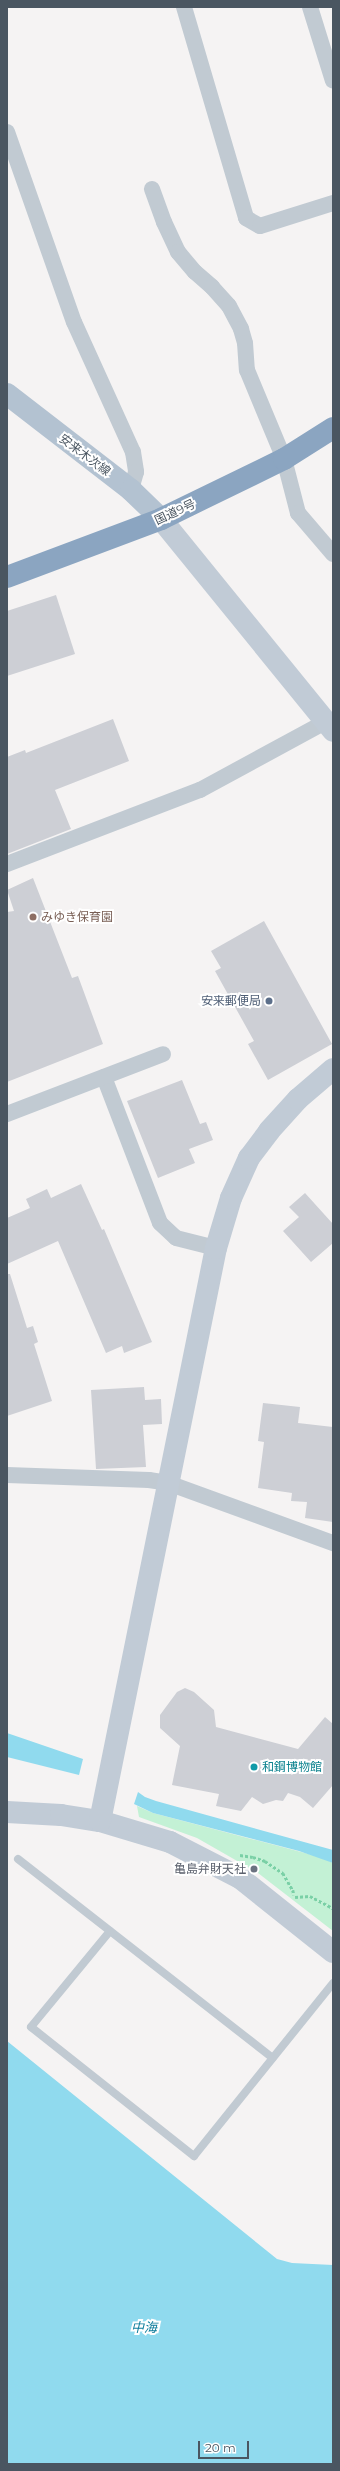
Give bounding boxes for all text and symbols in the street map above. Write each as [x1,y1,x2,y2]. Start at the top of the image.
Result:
street label: 安来木次線 [57,431,113,479]
street label: 国道9号 [152,496,198,528]
place label: みゆき保育園 [41,910,113,924]
marker: みゆき保育園 [28,912,38,922]
place label: 安来郵便局 [201,994,261,1008]
marker: 安来郵便局 [264,996,274,1006]
place label: 和鋼博物館 [262,1760,322,1774]
marker: 和鋼博物館 [249,1762,259,1772]
place label: 亀島弁財天社 [174,1862,246,1876]
marker: 亀島弁財天社 [249,1864,259,1874]
water label: 中海 [131,2319,157,2335]
scale bar [200,2433,251,2459]
text: 20 m [205,2440,236,2455]

